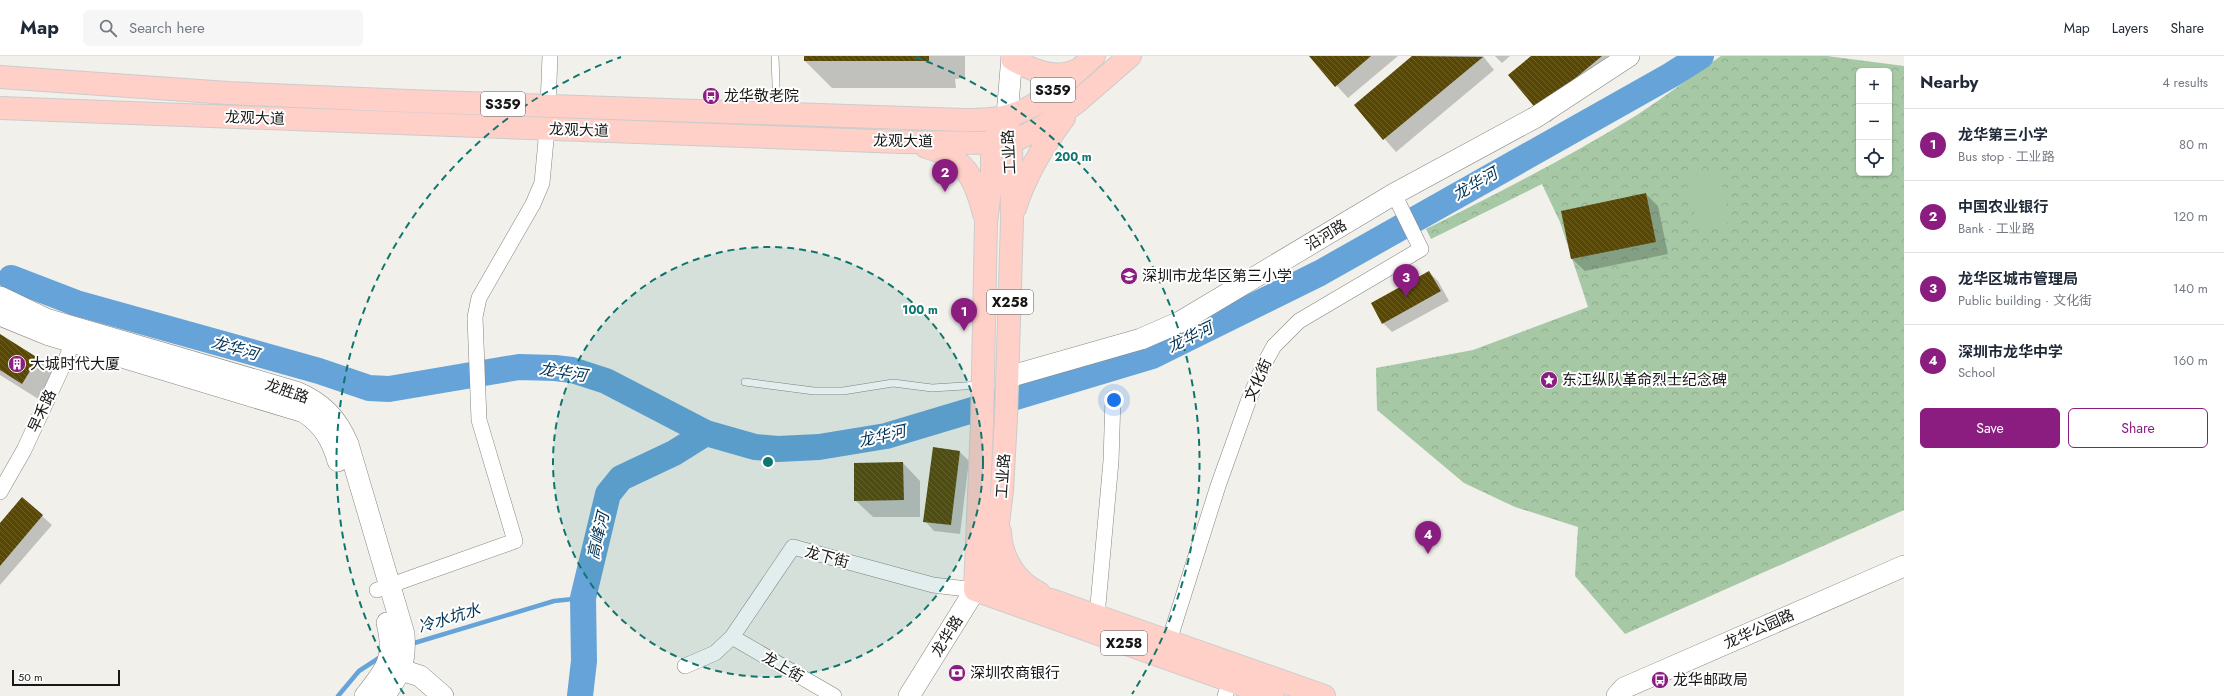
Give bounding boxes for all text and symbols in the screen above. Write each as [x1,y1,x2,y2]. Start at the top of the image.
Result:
search box [83,10,363,46]
text: Map [20,14,59,41]
icon: search [97,17,119,39]
text: Search here [129,17,205,39]
text: Map [2064,18,2090,38]
text: Layers [2112,18,2148,38]
text: Share [2170,18,2204,38]
map controls [1856,68,1892,176]
button: + [1856,68,1892,104]
text: Nearby [1920,70,1978,94]
text: 4 results [2162,73,2208,92]
road number: S359 [1031,78,1075,102]
place label: 龙华敬老院 [724,85,799,107]
bus stop icon: 龙华敬老院 [701,86,721,106]
road number: S359 [481,92,525,116]
button: − [1856,104,1892,140]
street label: 龙观大道 [225,106,285,130]
street label: 龙观大道 [549,118,609,142]
text: 龙华第三小学 [1958,124,2048,146]
street label: 龙观大道 [873,129,933,153]
street label: 工业路 [997,129,1021,175]
text: 1 [1930,135,1936,154]
text: 80 m [2179,135,2208,154]
button: locate [1856,140,1892,176]
text: Bus stop · 工业路 [1958,147,2055,166]
text: 200 m [1054,148,1092,166]
pin: 2 [932,159,958,192]
water label: 龙华河 [1448,161,1504,206]
text: 中国农业银行 [1958,196,2048,218]
text: 2 [1929,207,1937,226]
text: 120 m [2173,207,2208,226]
street label: 沿河路 [1301,214,1351,256]
text: Bank · 工业路 [1958,219,2035,238]
pin: 3 [1393,264,1419,297]
place label: 深圳市龙华区第三小学 [1142,265,1292,287]
school or university icon: 深圳市龙华区第三小学 [1119,266,1139,286]
text: 龙华区城市管理局 [1958,268,2078,290]
text: 3 [1929,279,1937,298]
text: 140 m [2173,279,2208,298]
road number: X258 [987,290,1033,314]
text: Public building · 文化街 [1958,291,2092,310]
pin: 1 [951,298,977,331]
text: 100 m [902,301,938,319]
water label: 龙华河 [1163,315,1219,358]
water label: 龙华河 [209,330,264,366]
text: 深圳市龙华中学 [1958,341,2063,363]
text: 4 [1928,351,1938,370]
text: 160 m [2173,351,2208,370]
place label: 大城时代大厦 [30,353,120,375]
building icon: 大城时代大厦 [7,354,27,374]
street label: 文化街 [1239,355,1277,405]
water label: 龙华河 [537,357,591,388]
text: School [1958,363,1995,382]
place label: 东江纵队革命烈士纪念碑 [1562,369,1727,391]
place icon: 东江纵队革命烈士纪念碑 [1539,370,1559,390]
street label: 龙胜路 [262,373,312,409]
street label: 早禾路 [23,386,61,436]
your location [1104,390,1124,410]
button: Save [1920,408,2060,448]
button: Share [2068,408,2208,448]
water label: 龙华河 [856,419,911,453]
street label: 工业路 [990,453,1016,499]
centre of rings [761,455,775,469]
water label: 高峰河 [581,507,615,562]
pin: 4 [1415,521,1441,554]
street label: 龙下街 [802,541,852,573]
water label: 冷水坑水 [415,597,484,638]
street label: 龙华公园路 [1720,604,1798,654]
street label: 龙华路 [926,611,968,661]
road number: X258 [1101,631,1147,655]
street label: 龙上街 [758,646,808,688]
place label: 深圳农商银行 [970,662,1060,684]
bank icon: 深圳农商银行 [947,663,967,683]
scale bar [12,668,120,687]
text: 50 m [18,669,43,685]
place label: 龙华邮政局 [1673,669,1748,691]
bus stop icon: 龙华邮政局 [1650,670,1670,690]

